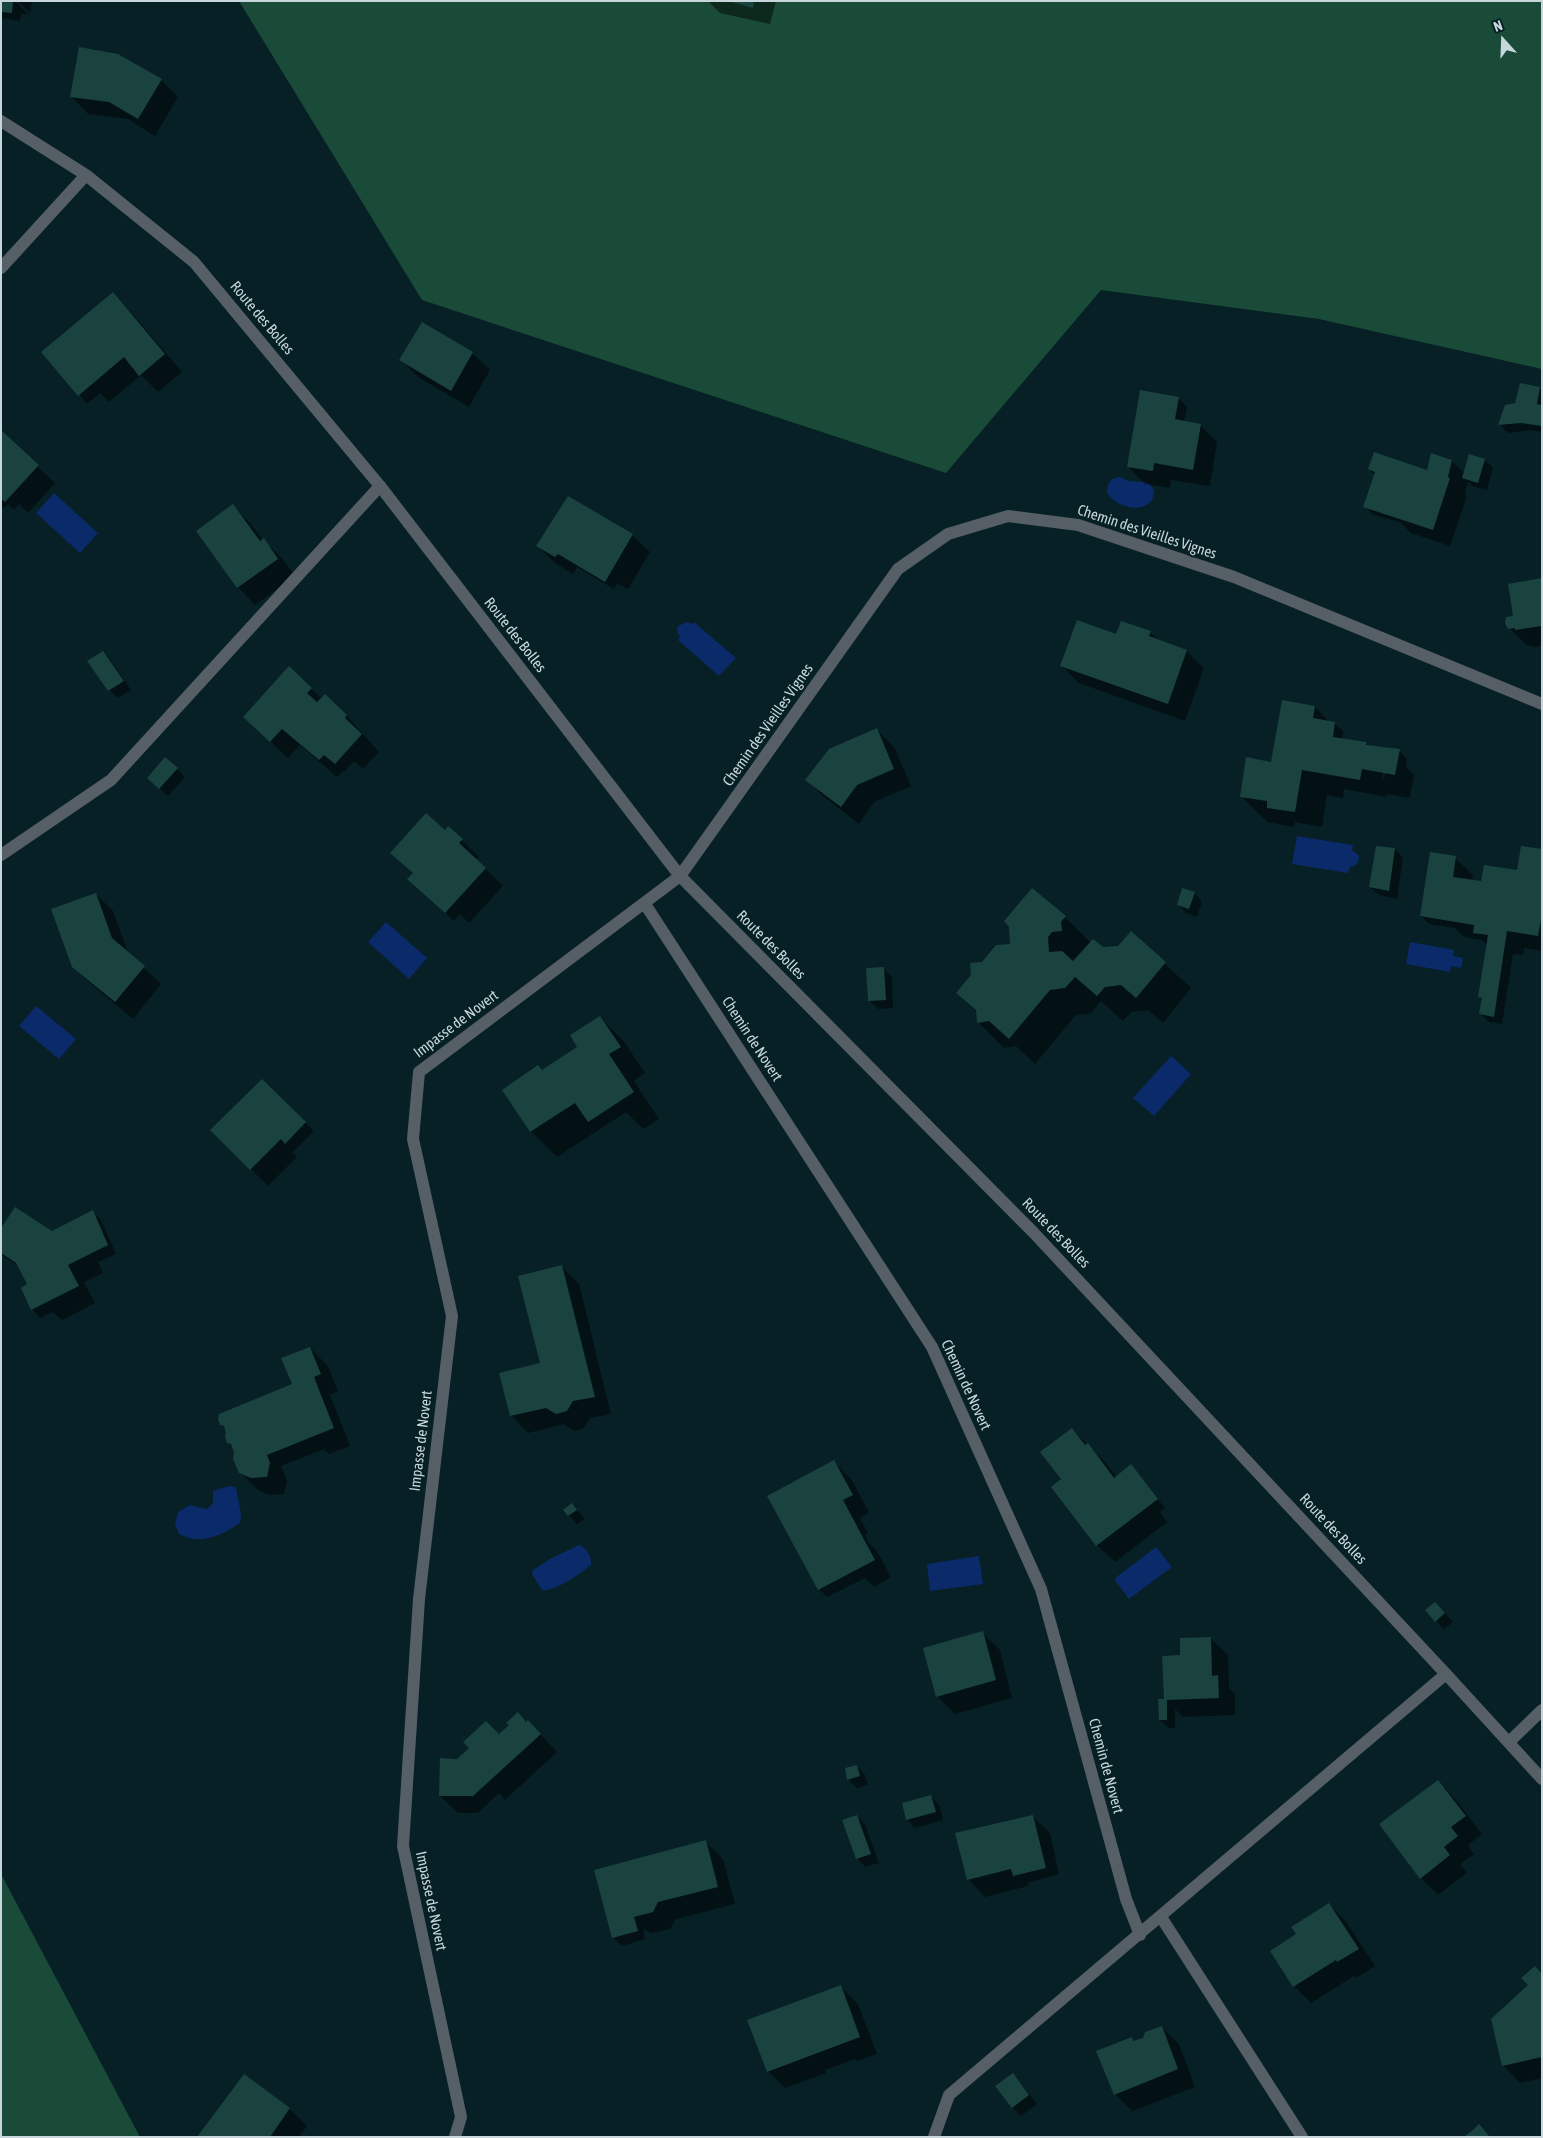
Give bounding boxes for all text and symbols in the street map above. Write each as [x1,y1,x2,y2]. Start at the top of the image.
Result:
north arrow [1478,15,1528,65]
text: N [1491,17,1504,35]
street label: Route des Bolles [226,278,298,358]
street label: Chemin des Vieilles Vignes [1075,501,1219,563]
street label: Route des Bolles [480,594,550,676]
street label: Chemin des Vieilles Vignes [719,660,817,790]
street label: Route des Bolles [733,907,809,983]
street label: Impasse de Novert [410,986,502,1062]
street label: Chemin de Novert [718,993,786,1085]
street label: Route des Bolles [1018,1194,1094,1272]
street label: Chemin de Novert [937,1337,995,1433]
street label: Impasse de Novert [406,1390,436,1492]
street label: Route des Bolles [1296,1490,1370,1568]
street label: Chemin de Novert [1085,1717,1127,1815]
street label: Impasse de Novert [412,1850,450,1952]

